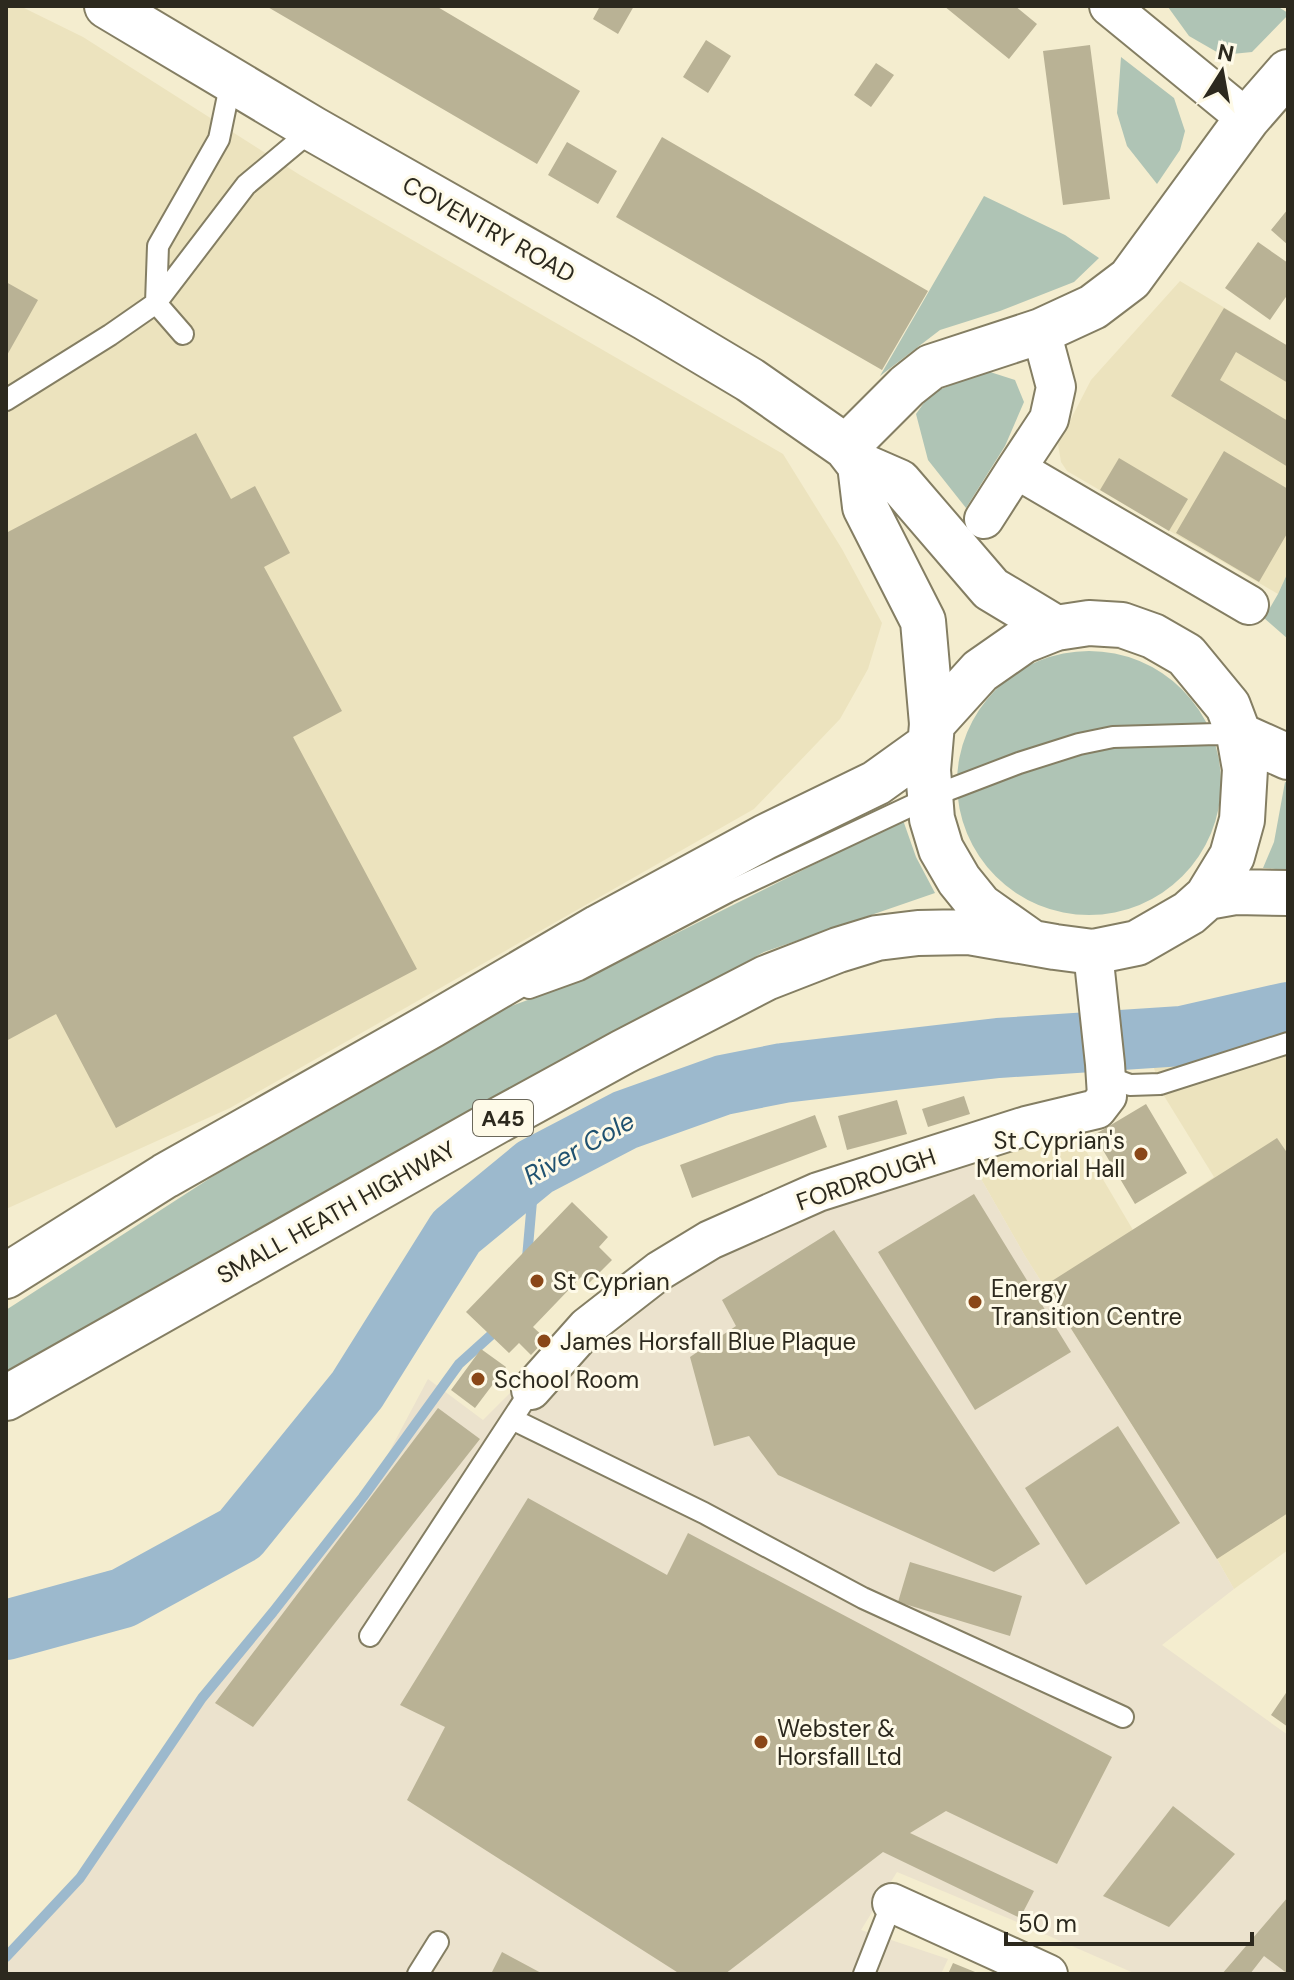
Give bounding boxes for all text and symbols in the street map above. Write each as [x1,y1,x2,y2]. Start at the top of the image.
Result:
north arrow [1182,32,1262,112]
text: N [1215,37,1236,69]
street label: COVENTRY ROAD [397,169,581,289]
road number: A45 [473,1100,533,1136]
water label: River Cole [517,1104,641,1192]
place label: St Cyprian's Memorial Hall [976,1125,1125,1184]
street label: SMALL HEATH HIGHWAY [211,1133,461,1291]
street label: FORDROUGH [792,1141,940,1217]
marker: St Cyprian's Memorial Hall [1132,1145,1150,1163]
place label: St Cyprian [553,1266,670,1297]
marker: St Cyprian [528,1272,546,1290]
place label: Energy Transition Centre [991,1273,1182,1332]
marker: Energy Transition Centre [966,1293,984,1311]
place label: James Horsfall Blue Plaque [560,1326,856,1357]
marker: James Horsfall Blue Plaque [535,1332,553,1350]
place label: School Room [494,1364,639,1395]
marker: School Room [469,1370,487,1388]
place label: Webster & Horsfall Ltd [777,1713,902,1772]
marker: Webster & Horsfall Ltd [752,1733,770,1751]
scale bar [1006,1896,1252,1946]
text: 50 m [1018,1908,1077,1939]

